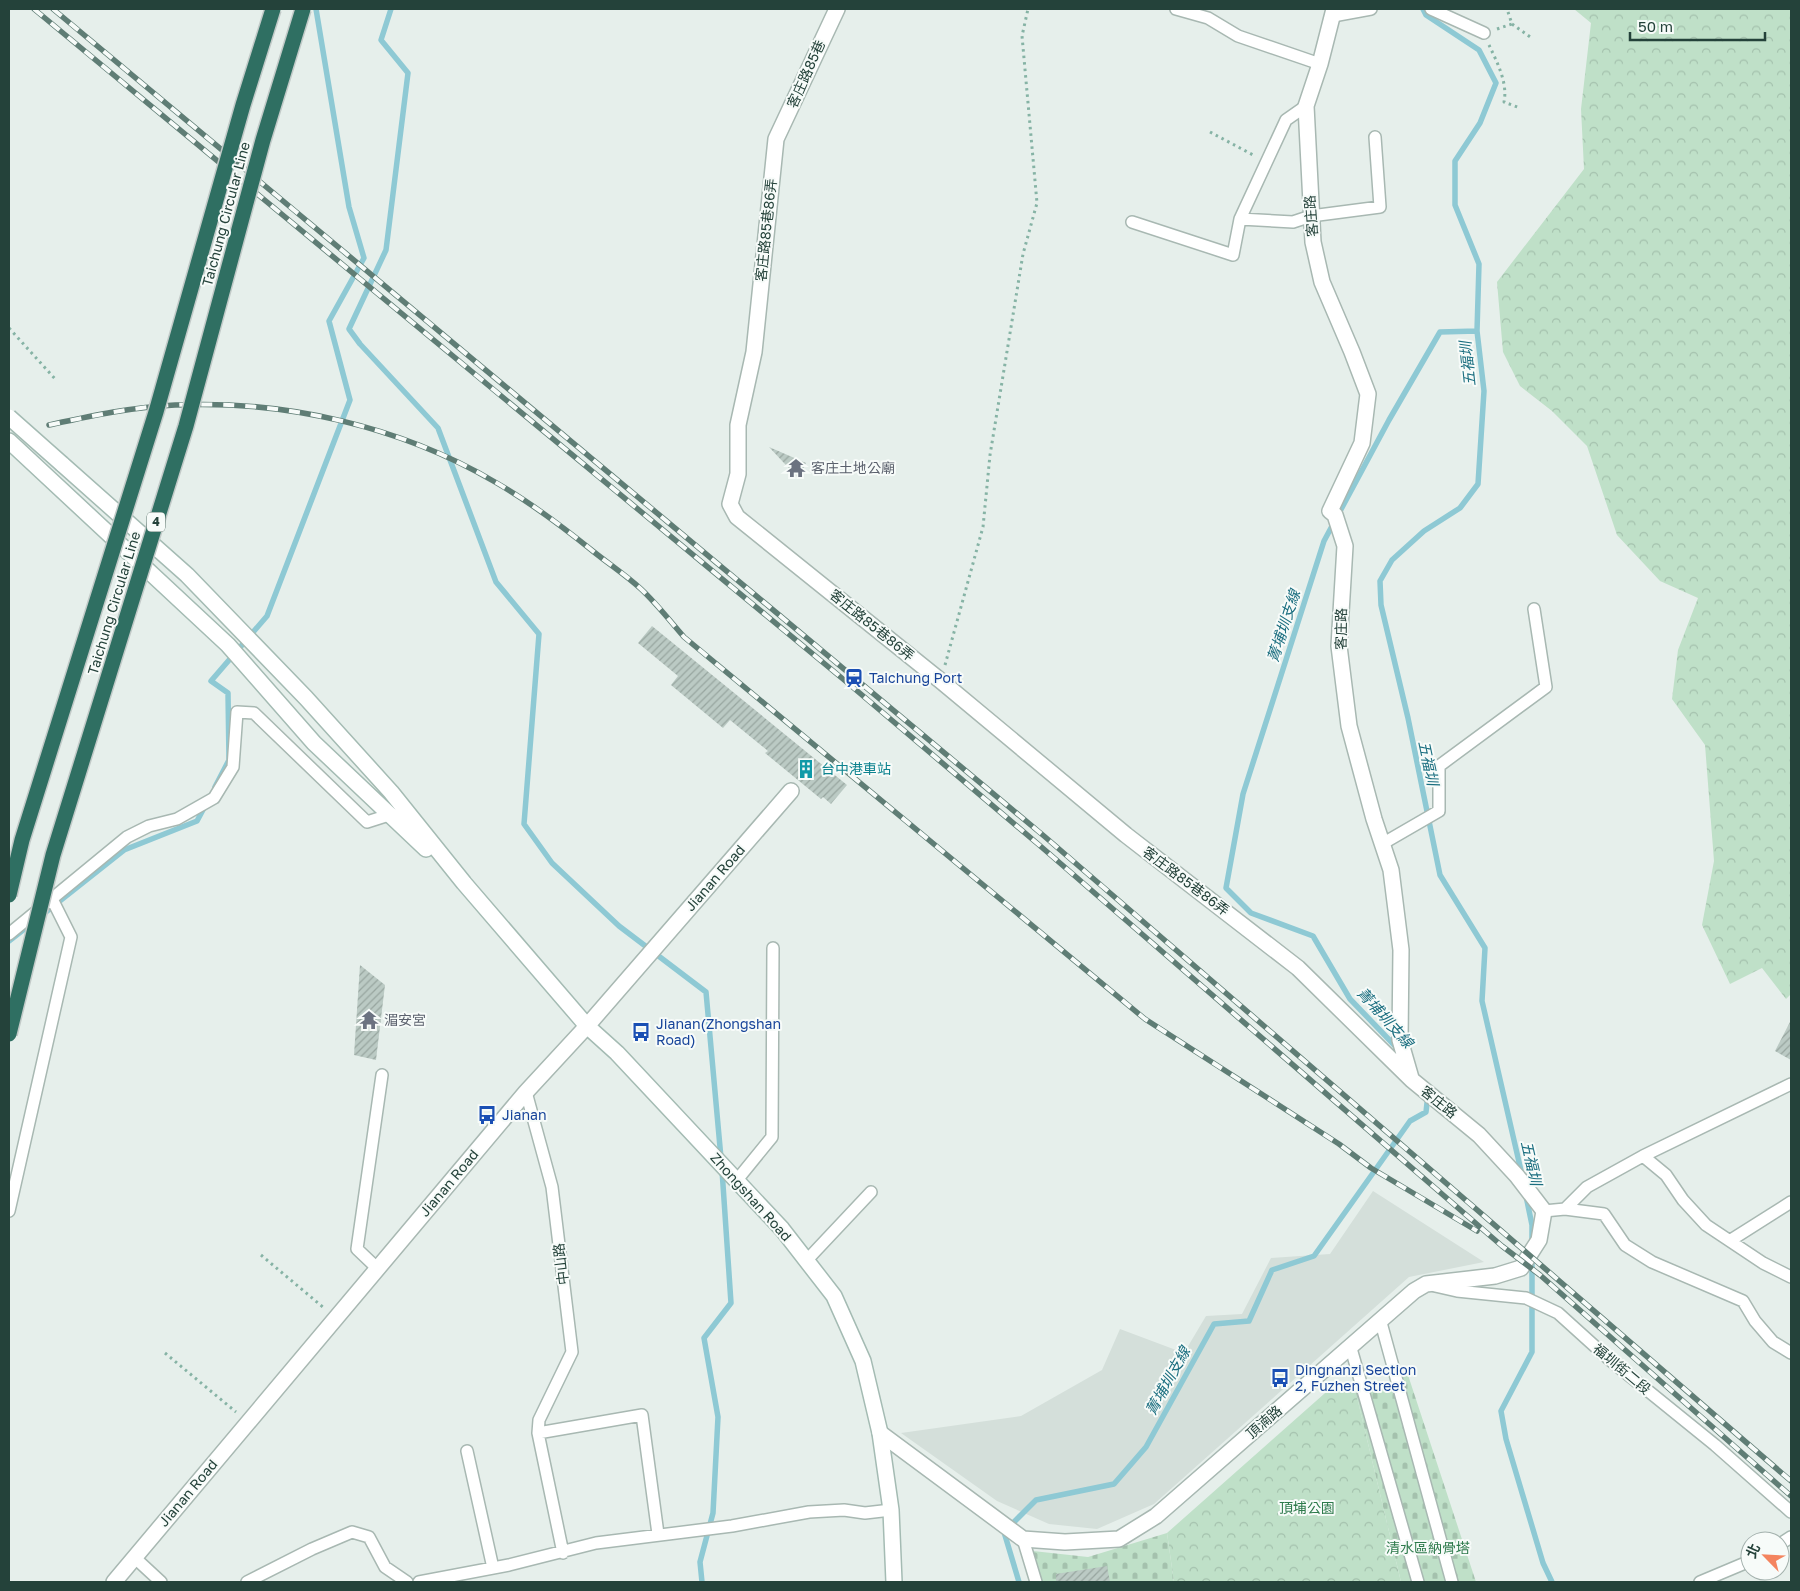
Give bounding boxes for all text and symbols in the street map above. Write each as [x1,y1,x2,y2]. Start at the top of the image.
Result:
scale bar [1630,10,1765,42]
text: 50 m [1638,17,1673,35]
street label: 客庄路85巷 [783,37,828,110]
street label: Taichung Circular Line [198,140,253,288]
street label: 客庄路85巷86弄 [752,178,779,282]
street label: 客庄路 [1301,194,1320,238]
water label: 五福圳 [1455,339,1478,387]
temple icon: 客庄土地公廟 [785,457,807,479]
place label: 客庄土地公廟 [811,459,895,476]
road number: 4 [147,512,165,532]
street label: Taichung Circular Line [84,529,143,677]
street label: 客庄路85巷86弄 [827,585,918,664]
water label: 菁埔圳支線 [1263,585,1304,664]
street label: 客庄路 [1332,608,1349,650]
station icon: Taichung Port [843,667,865,689]
place label: Taichung Port [869,669,962,686]
water label: 五福圳 [1415,739,1443,789]
building icon: 台中港車站 [795,758,817,780]
place label: 台中港車站 [821,760,891,777]
street label: Jianan Road [681,841,748,914]
street label: 客庄路85巷86弄 [1140,843,1233,919]
water label: 菁埔圳支線 [1354,983,1419,1053]
temple icon: 湄安宮 [358,1009,380,1031]
place label: 湄安宮 [384,1011,426,1028]
place label: Jianan(Zhongshan Road) [656,1015,781,1048]
bus stop icon: Jianan(Zhongshan Road) [630,1021,652,1043]
street label: 客庄路 [1418,1082,1461,1121]
bus stop icon: Jianan [476,1104,498,1126]
place label: Jianan [502,1106,547,1123]
water label: 五福圳 [1518,1139,1546,1189]
street label: Jianan Road [416,1146,482,1220]
street label: Zhongshan Road [707,1149,795,1244]
street label: 中山路 [550,1242,571,1286]
street label: 福圳街二段 [1590,1340,1655,1398]
water label: 菁埔圳支線 [1141,1342,1194,1418]
place label: Dingnanzi Section 2, Fuzhen Street [1295,1361,1416,1394]
bus stop icon: Dingnanzi Section 2, Fuzhen Street [1269,1367,1291,1389]
street label: 頂湳路 [1242,1401,1285,1442]
street label: Jianan Road [155,1456,221,1530]
park label: 頂埔公園 [1279,1499,1335,1516]
north arrow [1740,1531,1790,1581]
park label: 清水區納骨塔 [1386,1539,1470,1556]
text: 北 [1742,1541,1763,1560]

